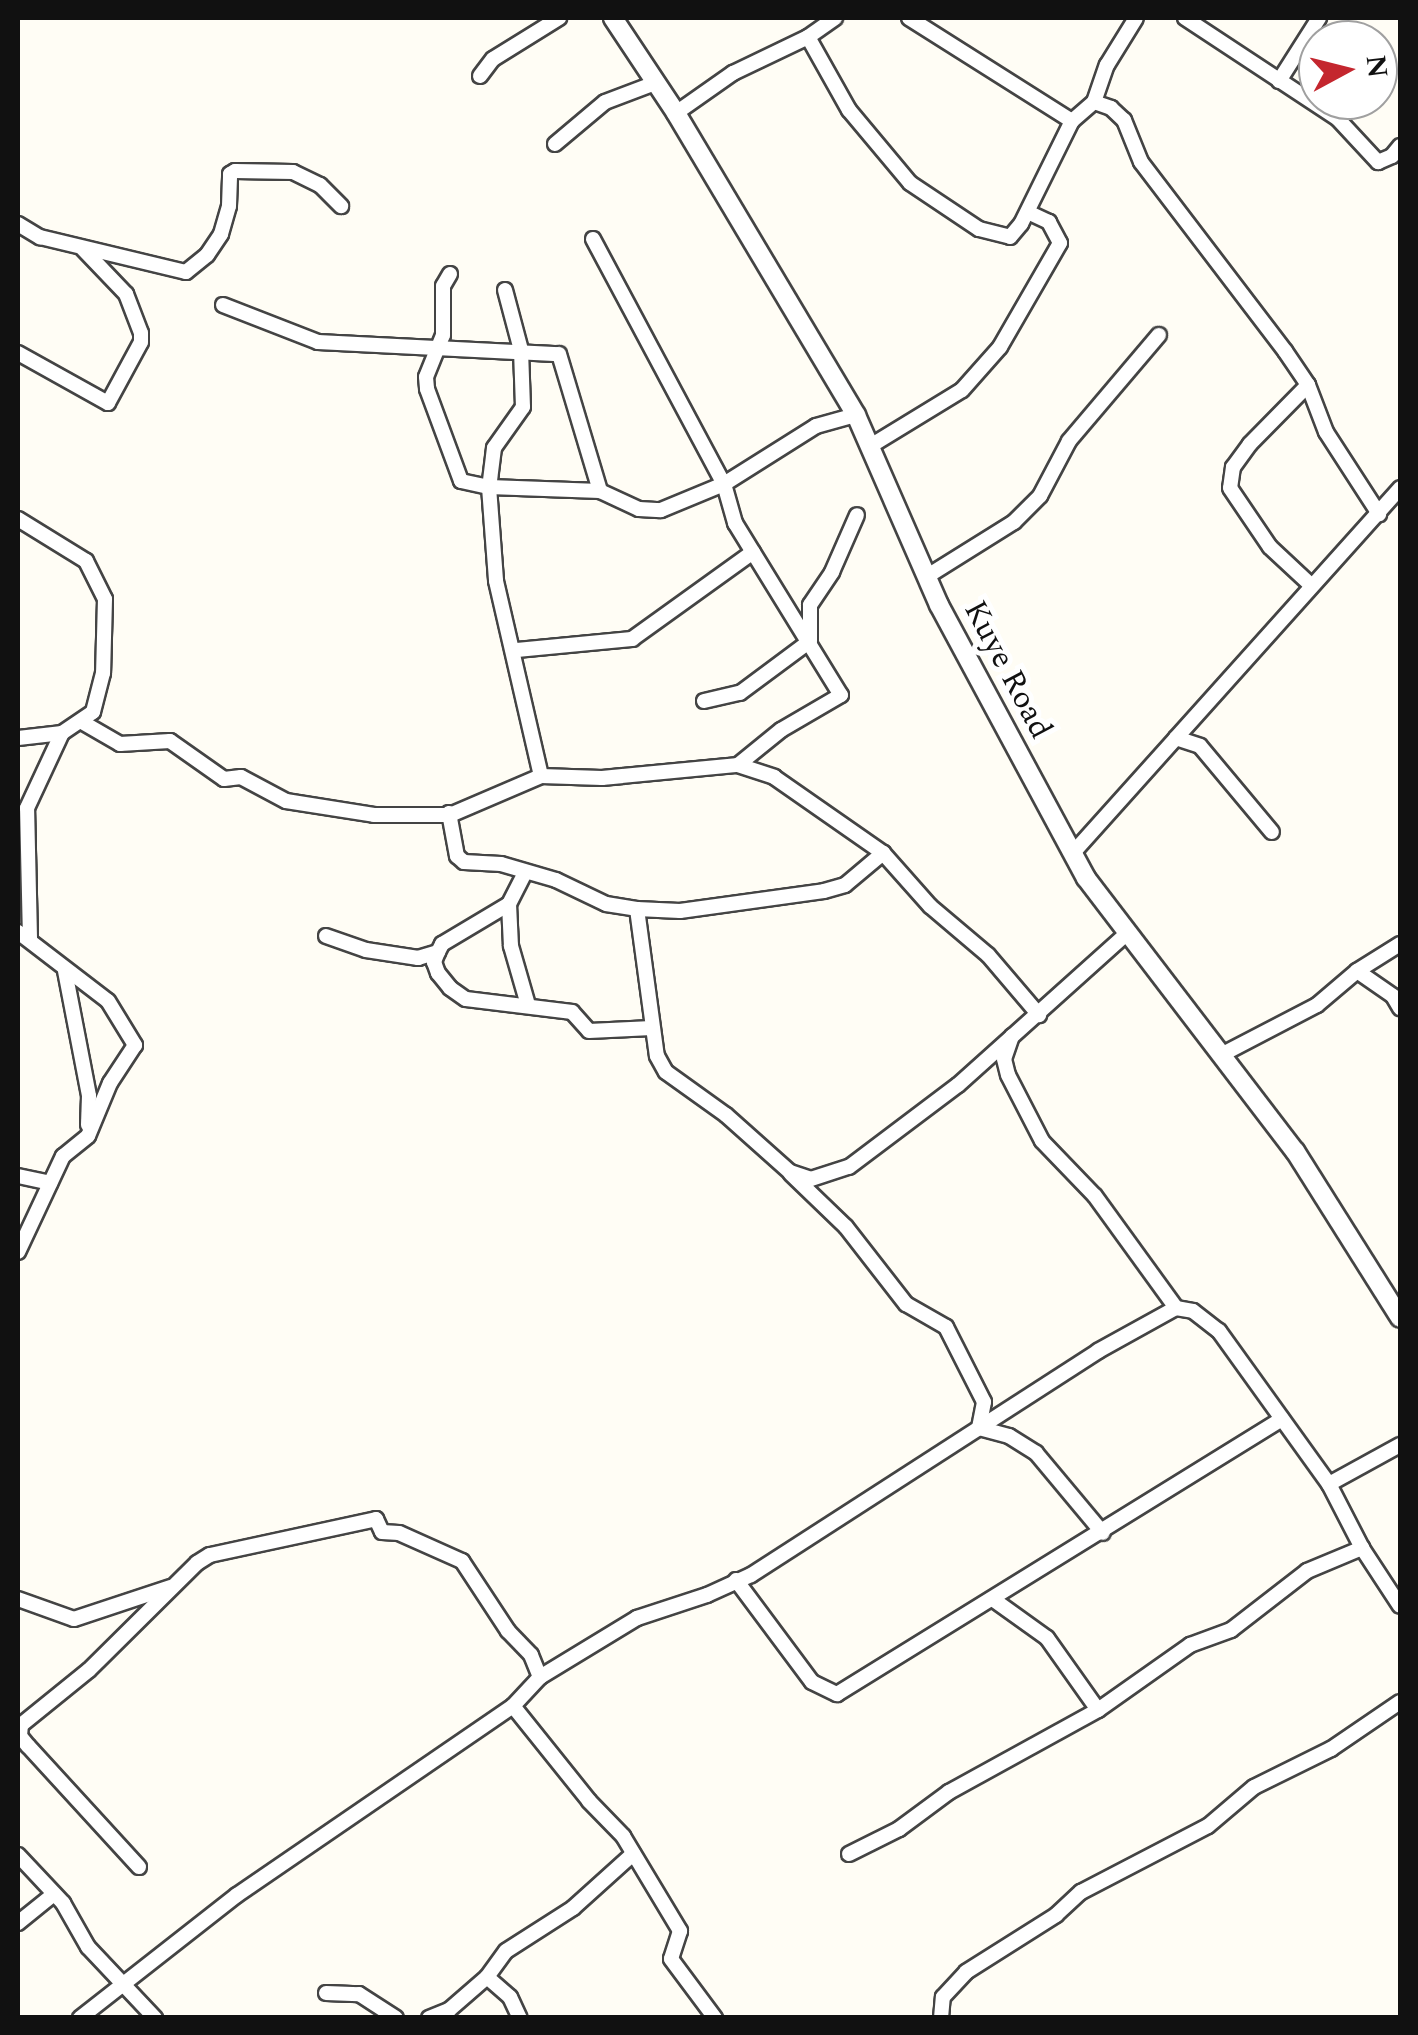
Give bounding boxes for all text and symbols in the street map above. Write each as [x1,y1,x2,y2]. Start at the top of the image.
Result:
north arrow [1298,20,1398,120]
text: N [1354,53,1399,80]
street label: Kuye Road [955,594,1059,746]

